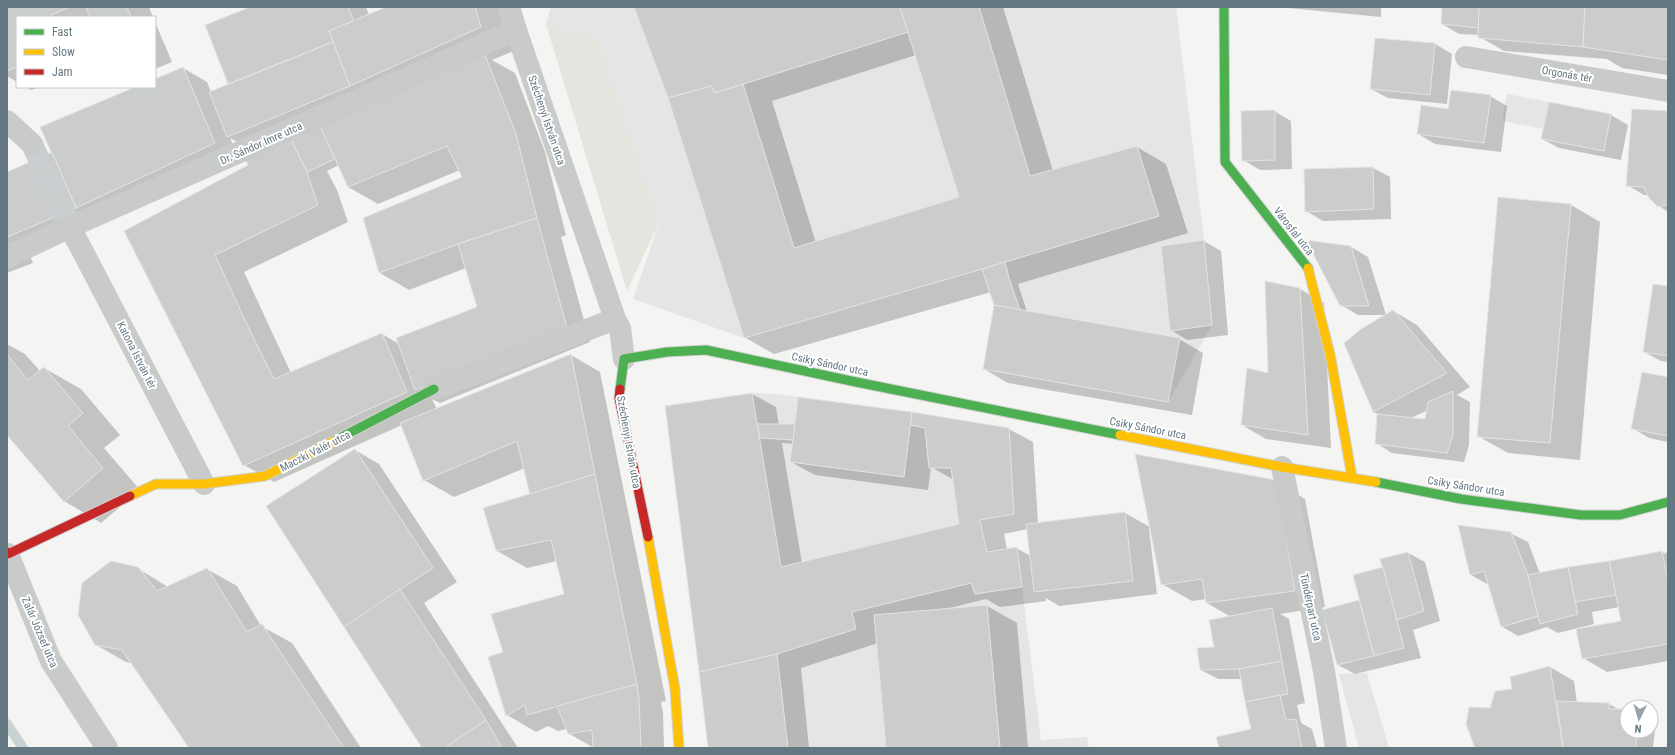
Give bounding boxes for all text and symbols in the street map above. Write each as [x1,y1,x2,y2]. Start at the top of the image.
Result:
legend [16,16,156,88]
text: Fast [52,25,73,39]
text: Slow [52,45,75,59]
street label: Orgonás tér [1541,64,1594,85]
text: Jam [52,65,73,79]
street label: Széchenyi István utca [525,74,568,167]
street label: Dr. Sándor Imre utca [218,120,304,167]
street label: Városfal utca [1271,205,1316,258]
street label: Katona István tér [114,319,159,392]
street label: Csiky Sándor utca [790,350,869,379]
street label: Széchenyi István utca [614,395,643,489]
street label: Csiky Sándor utca [1108,415,1187,442]
street label: Maczki Valér utca [278,428,353,475]
street label: Csiky Sándor utca [1426,474,1505,499]
street label: Tündérpart utca [1297,572,1324,642]
street label: Zalár József utca [19,595,60,669]
north arrow [1619,699,1659,739]
text: N [1634,722,1642,735]

